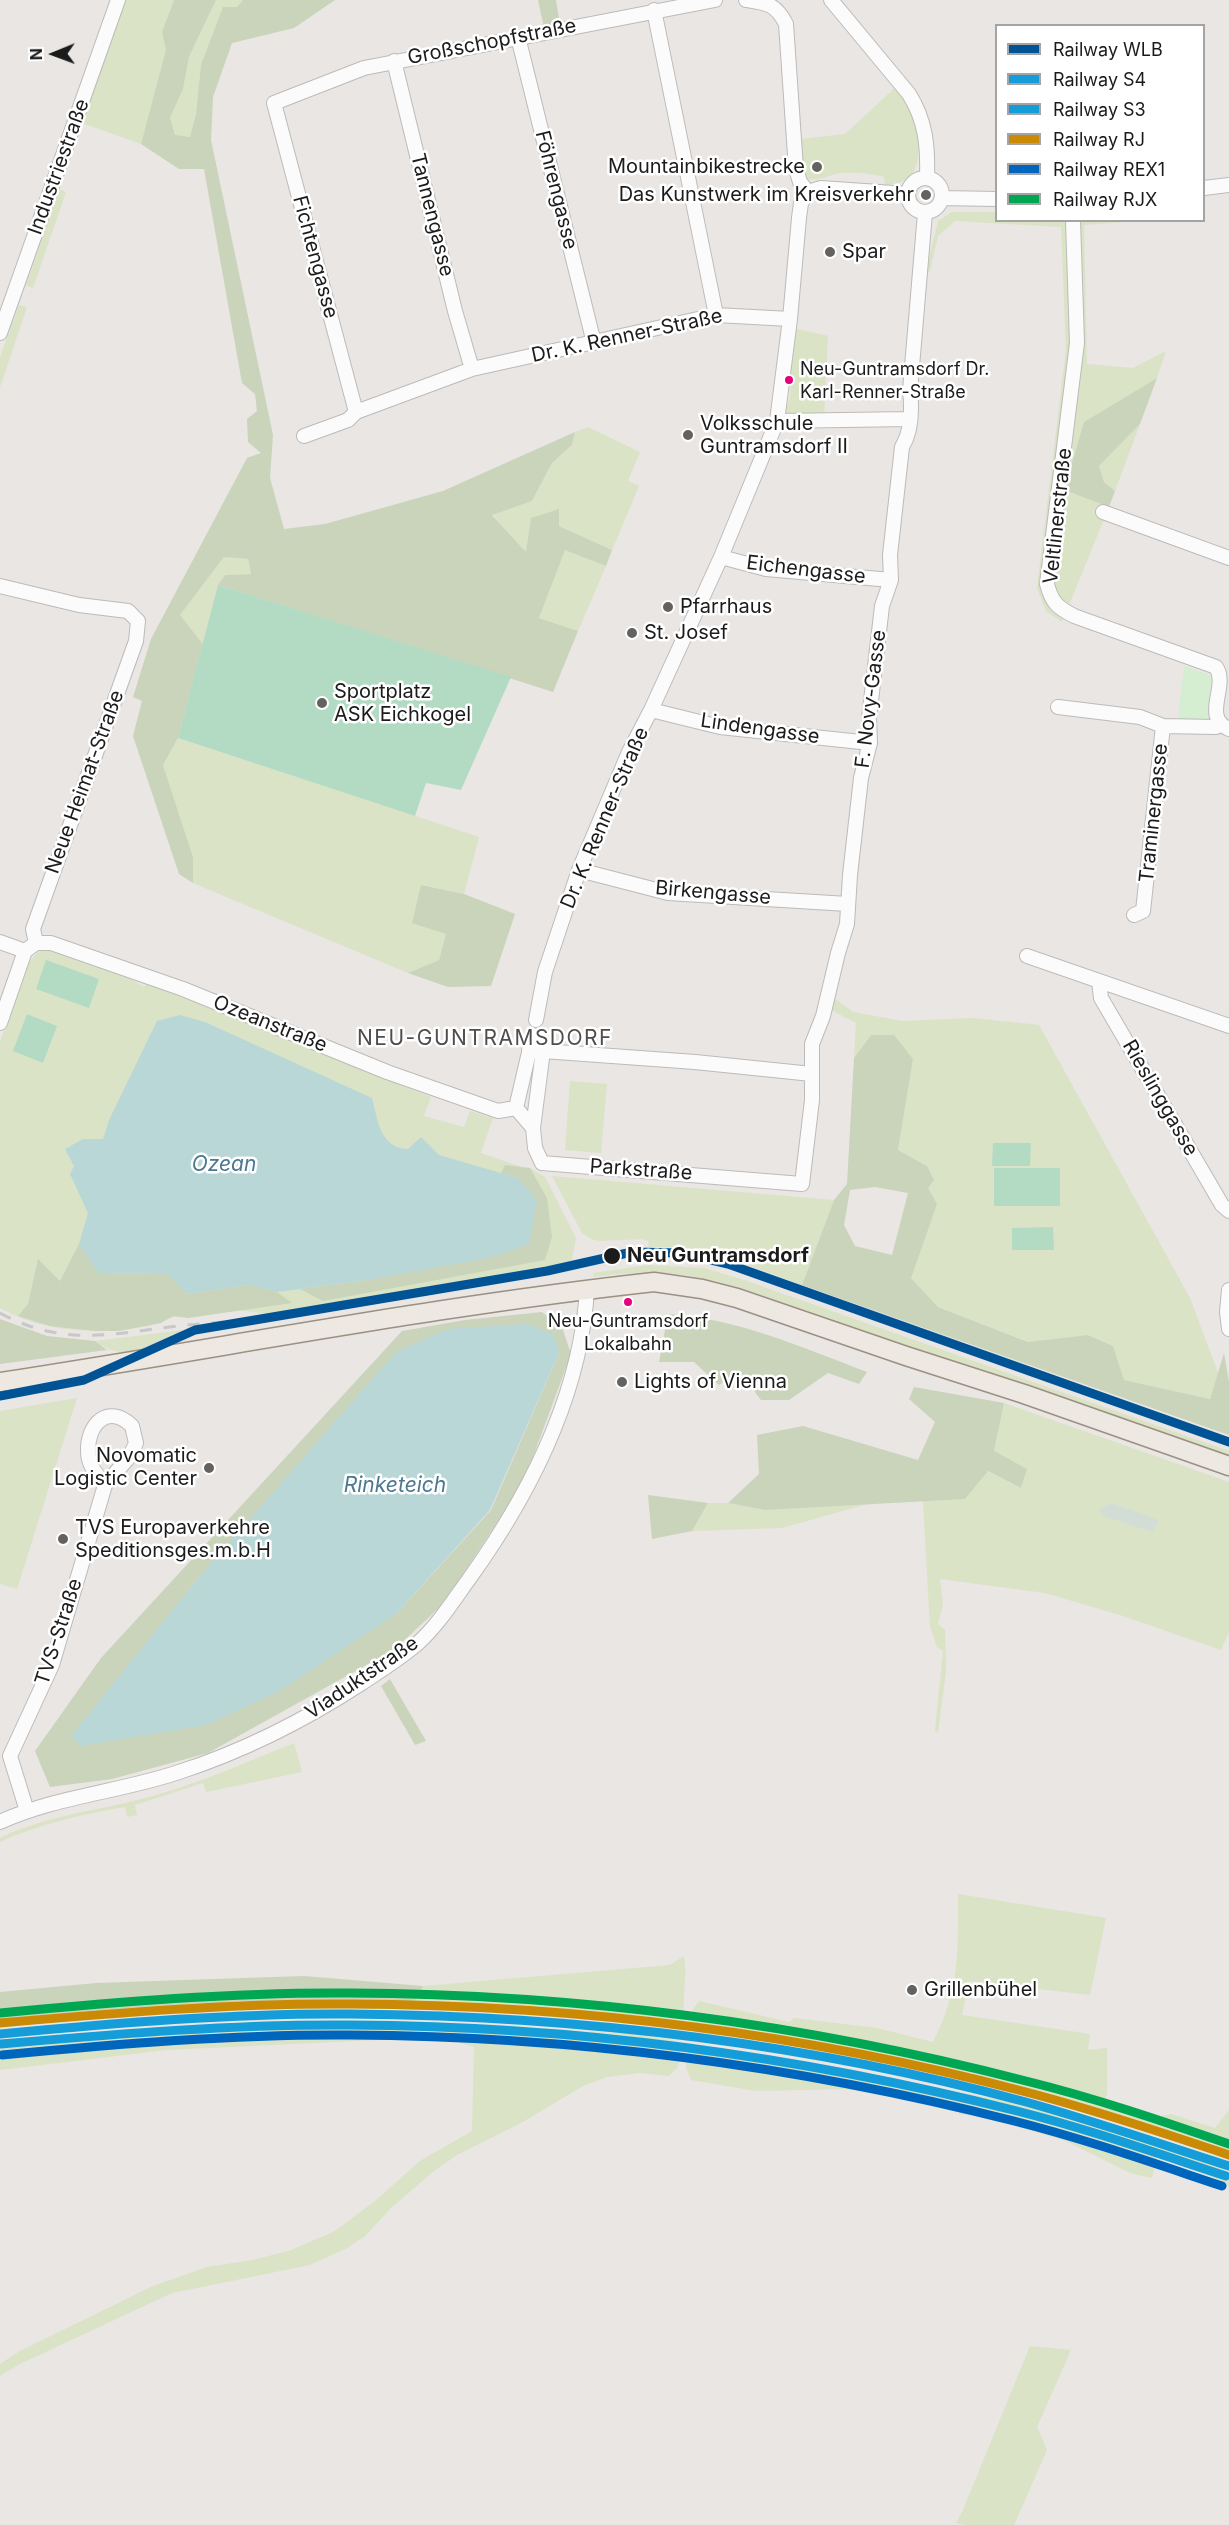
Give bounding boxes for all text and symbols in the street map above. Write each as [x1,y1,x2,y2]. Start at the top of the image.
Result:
street label: Großschopfstraße [406,14,578,70]
north arrow [24,24,84,84]
legend [995,24,1205,222]
text: Railway WLB [1053,39,1163,60]
text: N [26,48,46,61]
text: Railway S4 [1053,69,1146,90]
street label: Industriestraße [23,96,95,238]
text: Railway S3 [1053,99,1146,120]
street label: Föhrengasse [530,128,582,252]
text: Railway RJ [1053,129,1145,150]
street label: Tannengasse [405,151,459,279]
place label: Mountainbikestrecke [608,155,805,179]
text: Railway REX1 [1053,159,1165,180]
marker: Mountainbikestrecke [810,160,824,174]
place label: Das Kunstwerk im Kreisverkehr [619,183,914,207]
marker: Das Kunstwerk im Kreisverkehr [919,188,933,202]
text: Railway RJX [1053,189,1157,210]
street label: Fichtengasse [287,193,343,321]
place label: Spar [842,240,886,264]
marker: Spar [823,245,837,259]
street label: Dr. K. Renner-Straße [529,304,725,368]
place label: Neu-Guntramsdorf Dr. Karl-Renner-Straße [800,359,989,401]
marker: Neu-Guntramsdorf Dr. Karl-Renner-Straße [783,374,795,386]
place label: Volksschule Guntramsdorf II [700,412,848,459]
marker: Volksschule Guntramsdorf II [681,428,695,442]
street label: Veltlinerstraße [1039,447,1077,585]
street label: Eichengasse [745,551,867,589]
place label: Pfarrhaus [680,595,772,619]
marker: Pfarrhaus [661,600,675,614]
place label: St. Josef [644,621,728,645]
marker: St. Josef [625,626,639,640]
street label: F. Novy-Gasse [851,629,891,769]
place label: Sportplatz ASK Eichkogel [334,680,471,727]
street label: Neue Heimat-Straße [41,687,129,877]
marker: Sportplatz ASK Eichkogel [315,696,329,710]
street label: Lindengasse [699,709,821,749]
street label: Dr. K. Renner-Straße [556,724,654,912]
street label: Traminergasse [1135,742,1173,884]
street label: Birkengasse [654,876,772,910]
street label: Ozeanstraße [210,990,330,1058]
district label: NEU-GUNTRAMSDORF [357,1026,613,1052]
street label: Rieslinggasse [1117,1036,1203,1160]
water label: Ozean [192,1152,256,1178]
street label: Parkstraße [589,1154,693,1186]
place label: Neu Guntramsdorf [627,1244,809,1268]
marker: Neu Guntramsdorf [602,1246,622,1266]
marker: Neu-Guntramsdorf Lokalbahn [622,1296,634,1308]
place label: Neu-Guntramsdorf Lokalbahn [548,1311,708,1354]
place label: Lights of Vienna [634,1370,787,1394]
marker: Lights of Vienna [615,1375,629,1389]
place label: Novomatic Logistic Center [54,1444,197,1491]
marker: Novomatic Logistic Center [202,1461,216,1475]
water label: Rinketeich [344,1473,446,1499]
place label: TVS Europaverkehre Speditionsges.m.b.H [75,1516,271,1563]
marker: TVS Europaverkehre Speditionsges.m.b.H [56,1532,70,1546]
street label: TVS-Straße [30,1576,88,1688]
street label: Viaduktstraße [301,1631,423,1725]
place label: Grillenbühel [924,1978,1037,2002]
marker: Grillenbühel [905,1983,919,1997]

